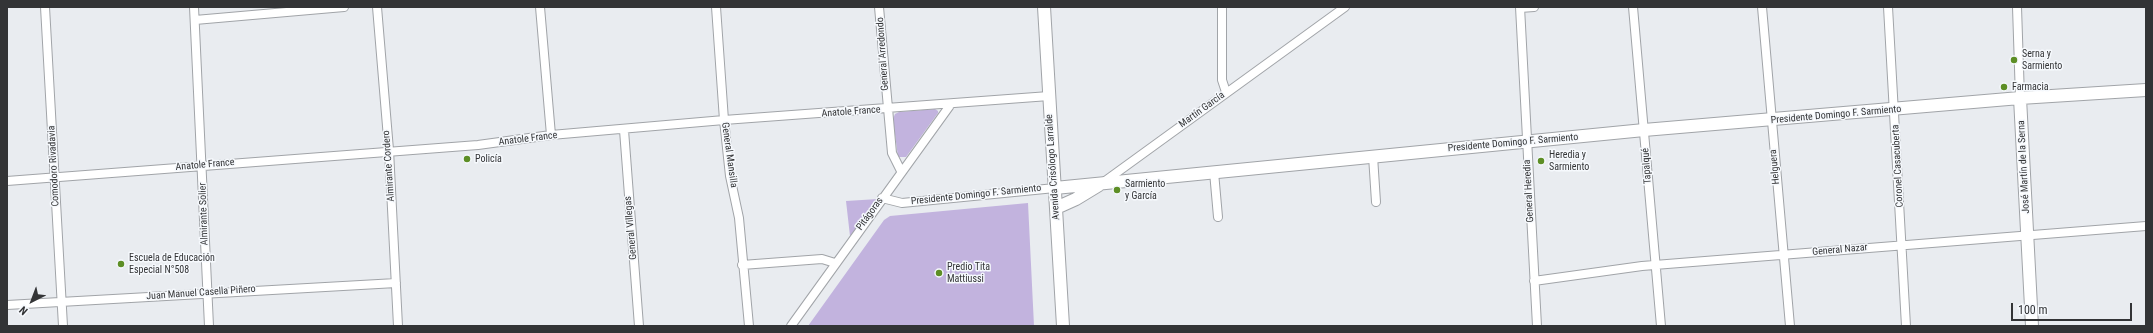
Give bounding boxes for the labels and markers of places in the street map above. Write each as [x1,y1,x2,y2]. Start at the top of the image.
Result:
place label: Serna y Sarmiento [2022,48,2062,72]
marker: Serna y Sarmiento [2009,55,2019,65]
place label: Farmacia [2012,81,2049,93]
marker: Farmacia [1999,82,2009,92]
place label: Heredia y Sarmiento [1549,149,1589,172]
place label: Policía [475,153,502,165]
marker: Policía [462,154,472,164]
marker: Heredia y Sarmiento [1536,156,1546,166]
place label: Sarmiento y García [1125,178,1165,202]
marker: Sarmiento y García [1112,185,1122,195]
place label: Escuela de Educación Especial N°508 [129,252,215,276]
marker: Escuela de Educación Especial N°508 [116,259,126,269]
place label: Predio Tita Mattiussi [947,261,990,284]
marker: Predio Tita Mattiussi [934,268,944,278]

